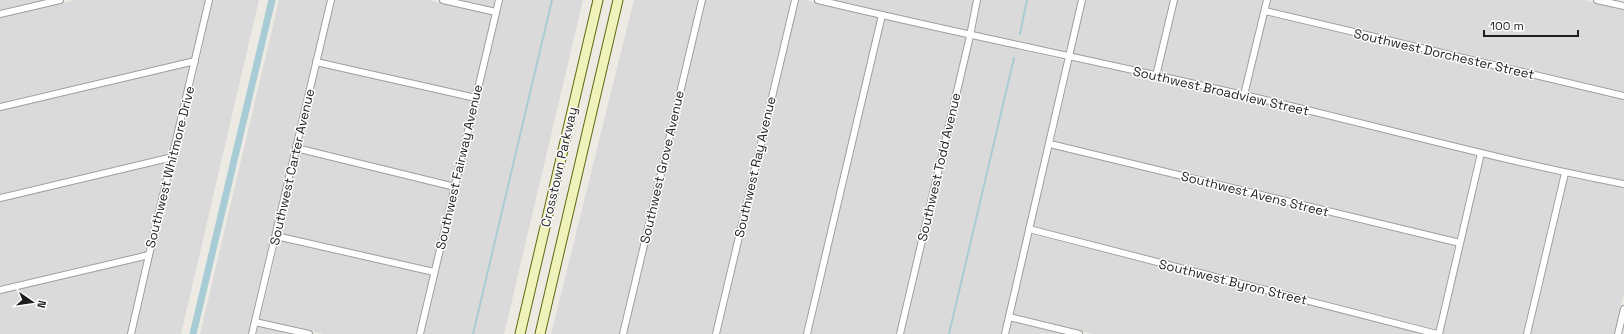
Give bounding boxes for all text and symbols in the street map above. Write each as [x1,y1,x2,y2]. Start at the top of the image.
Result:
scale bar [1484,12,1578,38]
text: 100 m [1490,18,1524,34]
street label: Southwest Dorchester Street [1352,25,1536,83]
street label: Southwest Broadview Street [1131,62,1311,120]
street label: Southwest Fairway Avenue [432,83,486,251]
street label: Southwest Whitmore Drive [142,84,198,250]
street label: Southwest Carter Avenue [266,87,318,247]
street label: Southwest Grove Avenue [636,89,688,245]
street label: Southwest Todd Avenue [914,91,964,243]
street label: Southwest Ray Avenue [730,95,780,239]
street label: Crosstown Parkway [537,105,581,229]
street label: Southwest Avens Street [1179,167,1331,221]
street label: Southwest Byron Street [1157,255,1309,309]
north arrow [12,282,52,322]
text: N [34,299,49,309]

